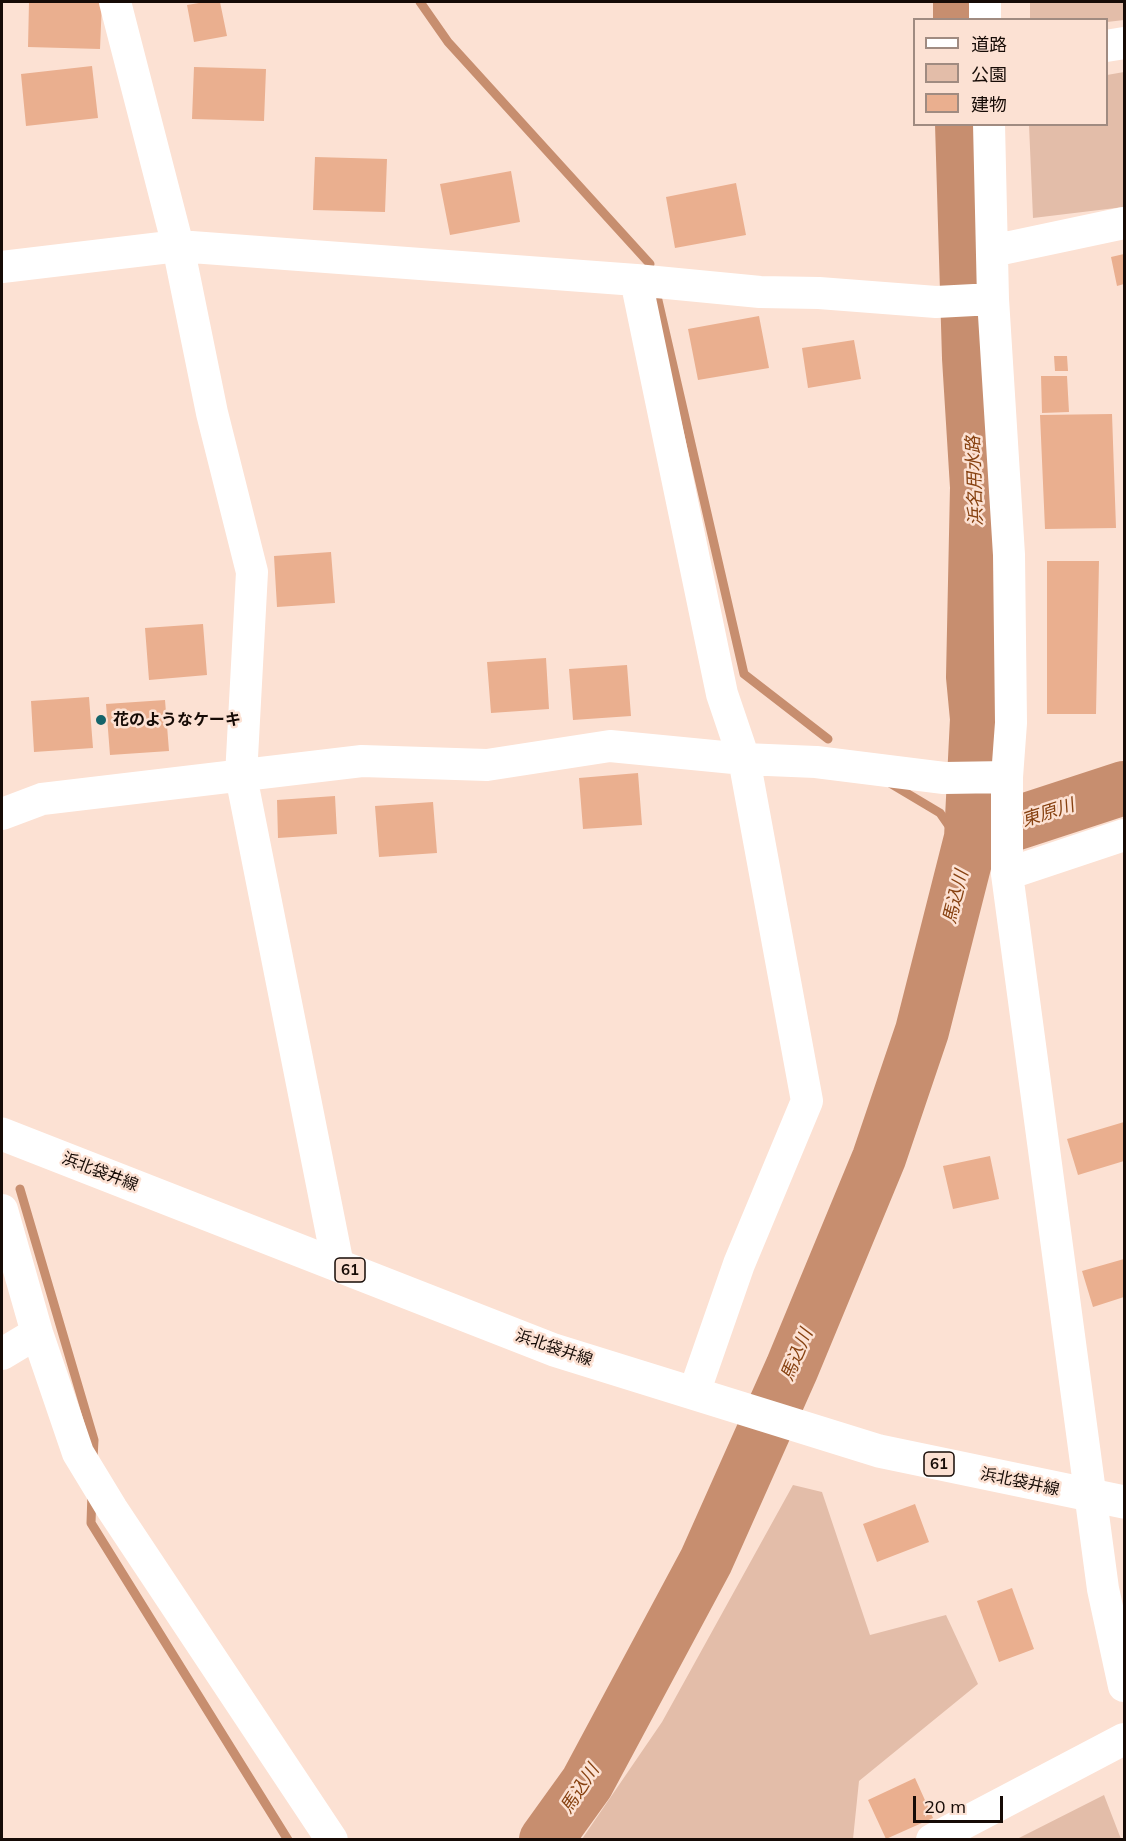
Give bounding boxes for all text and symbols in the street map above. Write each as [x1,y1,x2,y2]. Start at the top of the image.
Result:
legend [913,18,1108,126]
text: 道路 [971,33,1007,56]
text: 公園 [971,63,1007,86]
text: 建物 [971,93,1007,116]
water label: 浜名用水路 [963,436,987,526]
place label: 花のようなケーキ [113,710,241,730]
marker: 花のようなケーキ [94,713,108,727]
water label: 東原川 [1019,794,1077,832]
water label: 馬込川 [939,868,973,926]
street label: 浜北袋井線 [59,1149,141,1195]
road number: 61 [335,1258,365,1282]
street label: 浜北袋井線 [513,1326,595,1370]
water label: 馬込川 [777,1326,817,1384]
road number: 61 [924,1452,954,1476]
street label: 浜北袋井線 [979,1464,1061,1500]
water label: 馬込川 [556,1760,604,1818]
scale bar [916,1784,1006,1822]
text: 20 m [924,1795,966,1818]

